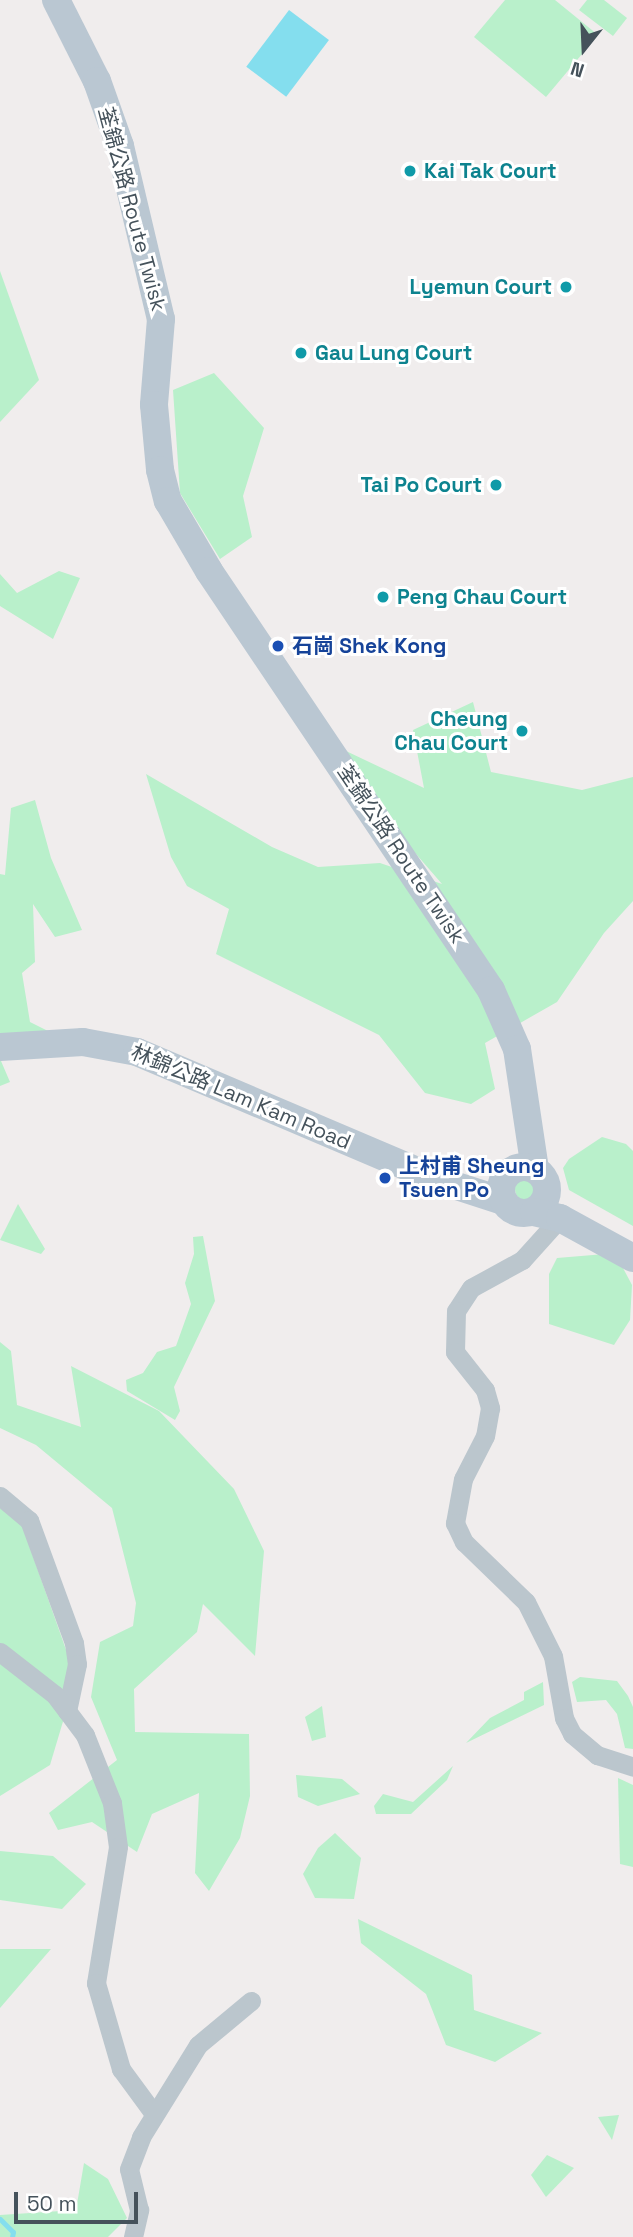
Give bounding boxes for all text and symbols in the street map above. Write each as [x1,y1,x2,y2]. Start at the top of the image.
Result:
north arrow [549,14,619,84]
text: N [567,56,587,83]
street label: 荃錦公路 Route Twisk [93,104,171,314]
place label: Kai Tak Court [424,158,557,184]
marker: Kai Tak Court [402,163,418,179]
place label: Lyemun Court [409,274,552,300]
marker: Lyemun Court [558,279,574,295]
place label: Gau Lung Court [315,340,472,366]
marker: Gau Lung Court [293,345,309,361]
place label: Tai Po Court [361,472,482,498]
marker: Tai Po Court [488,477,504,493]
place label: Peng Chau Court [397,584,567,610]
marker: Peng Chau Court [375,589,391,605]
place label: 石崗 Shek Kong [292,633,446,659]
marker: 石崗 Shek Kong [270,638,286,654]
place label: Cheung Chau Court [394,706,508,756]
marker: Cheung Chau Court [514,723,530,739]
street label: 荃錦公路 Route Twisk [332,760,470,948]
street label: 林錦公路 Lam Kam Road [127,1039,355,1155]
place label: 上村甫 Sheung Tsuen Po [399,1153,544,1203]
marker: 上村甫 Sheung Tsuen Po [377,1170,393,1186]
scale bar [18,2178,142,2222]
text: 50 m [27,2190,77,2217]

